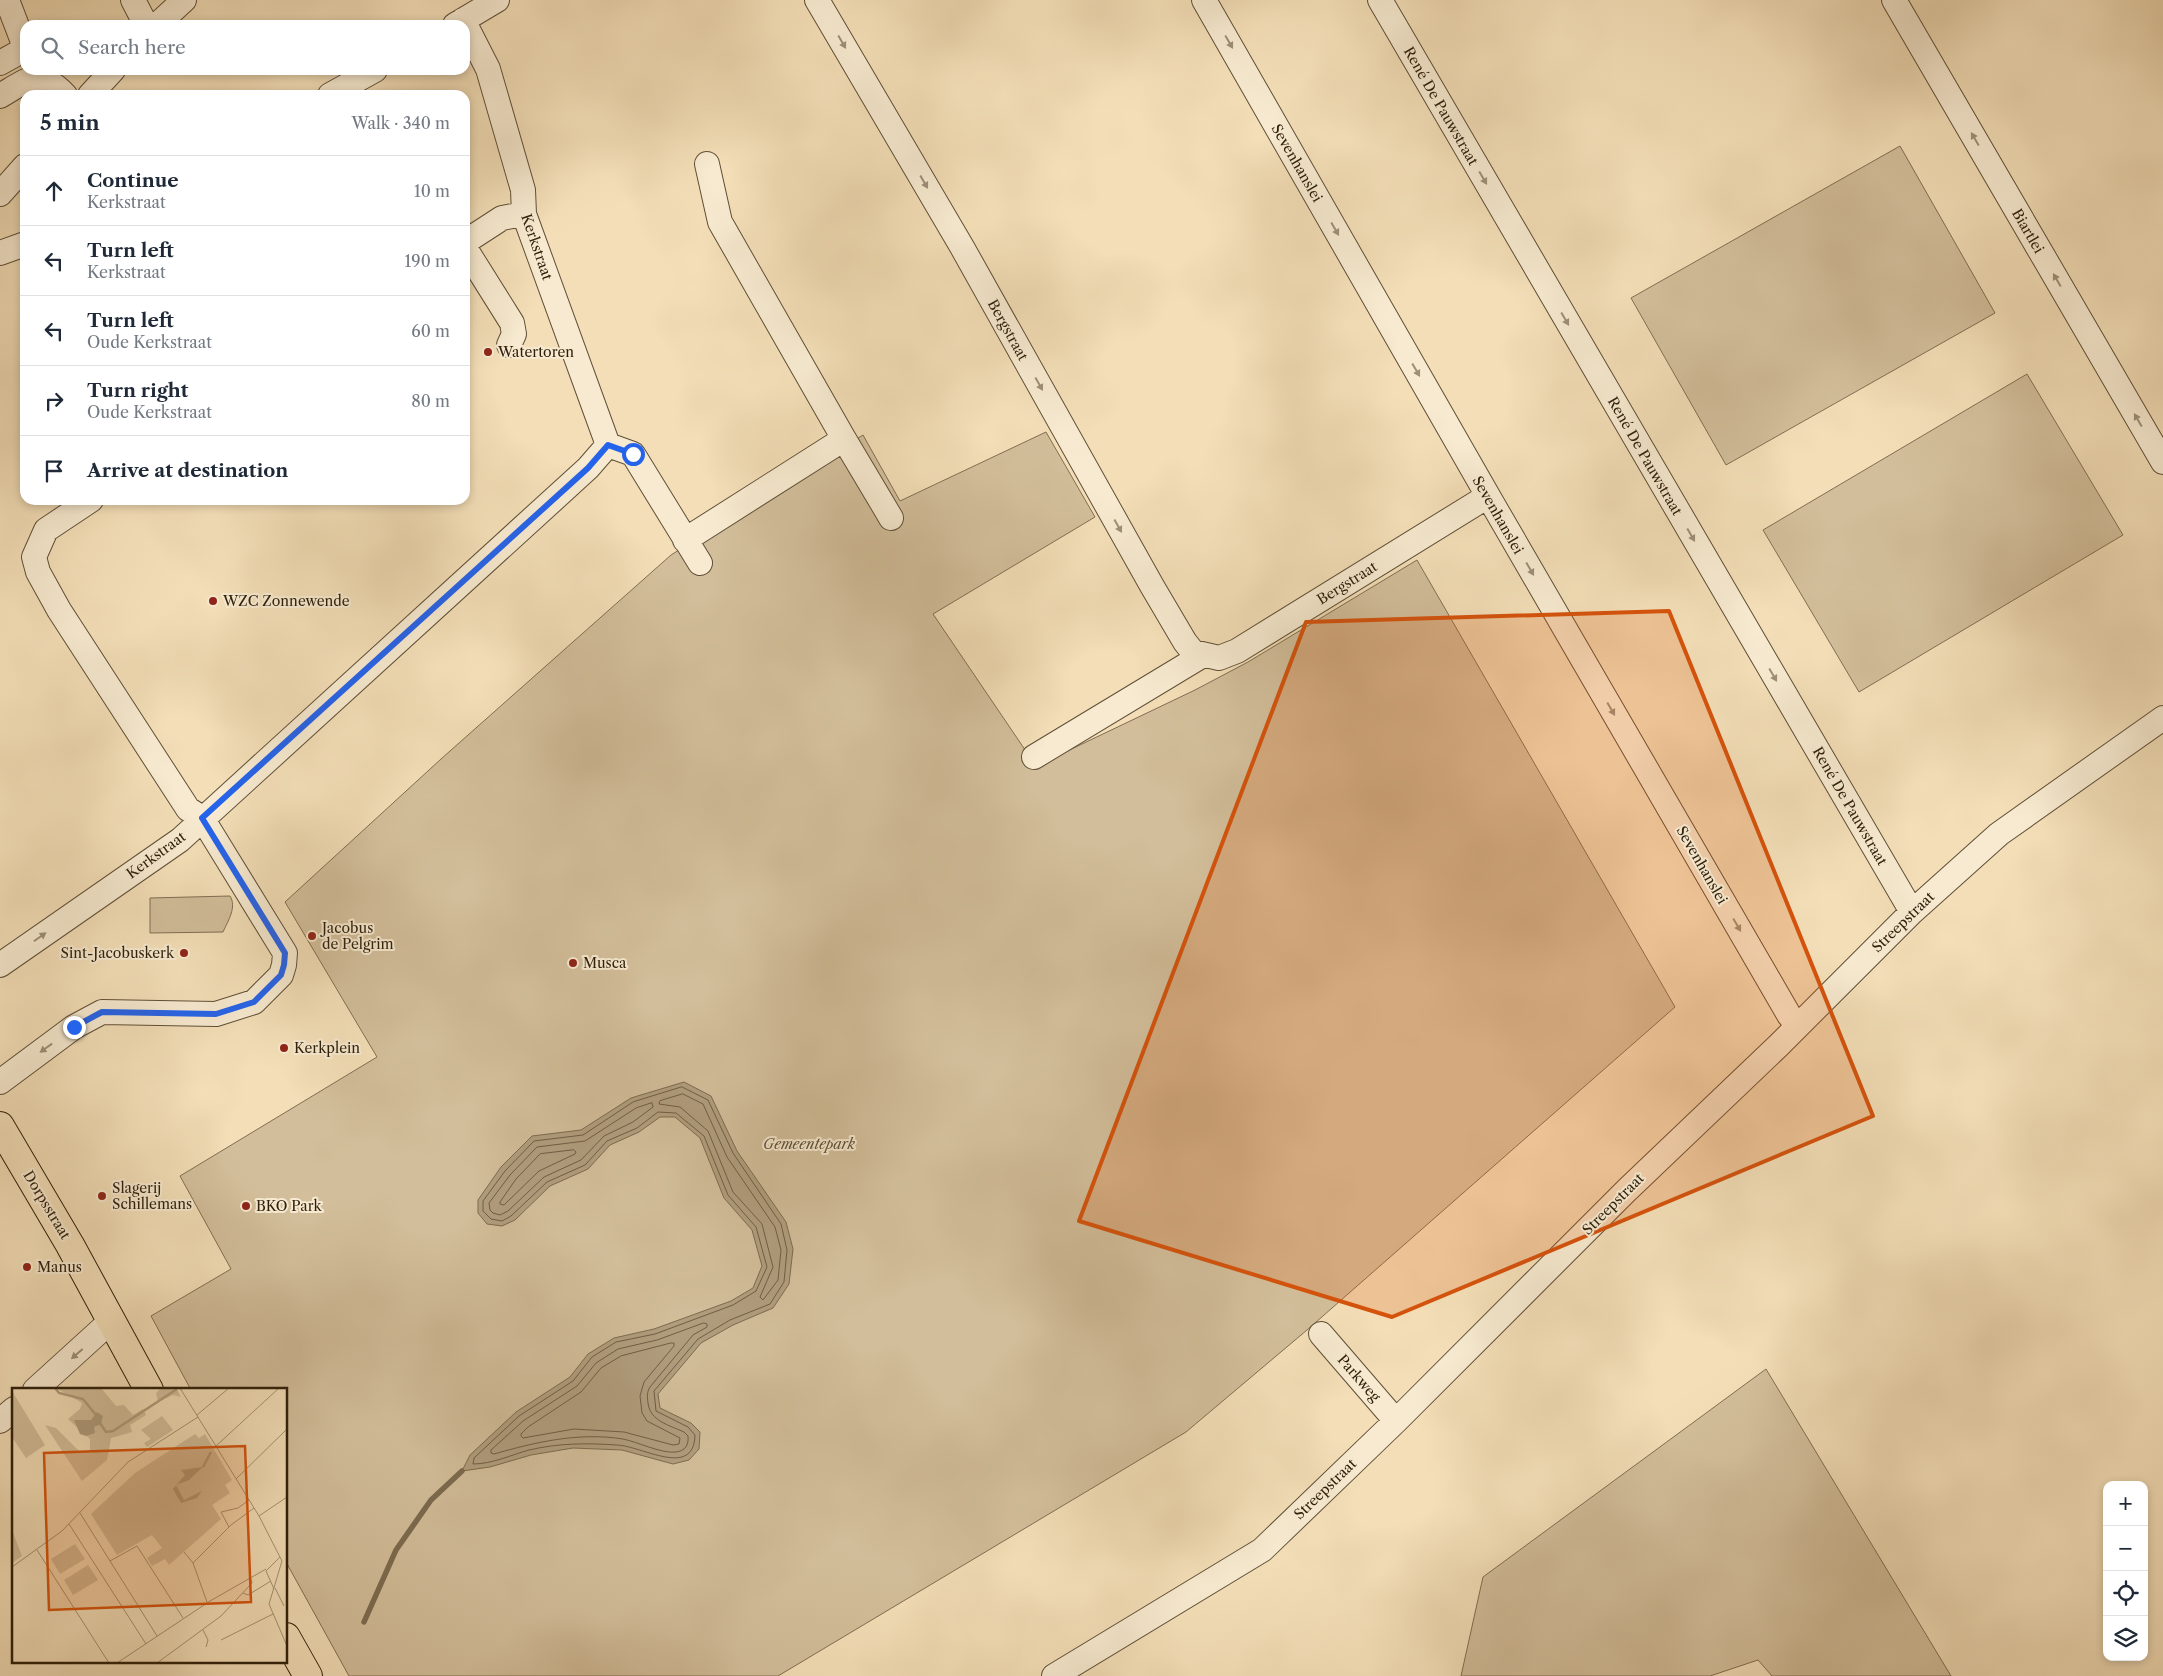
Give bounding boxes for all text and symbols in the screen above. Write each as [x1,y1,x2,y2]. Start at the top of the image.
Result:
search box [20,20,470,75]
icon: search [38,34,66,62]
text: Search here [78,36,186,59]
one-way arrow [837,36,846,49]
one-way arrow [1224,36,1233,49]
street label: René De Pauwstraat [1400,43,1482,169]
text: 5 min [40,110,100,135]
text: Walk · 340 m [351,113,450,133]
street label: Sevenhanslei [1267,121,1327,205]
one-way arrow [1970,133,1979,146]
text: Continue [87,169,179,192]
one-way arrow [1479,172,1488,185]
one-way arrow [919,176,928,189]
icon: ahead [40,177,68,205]
text: 10 m [414,181,450,201]
text: Kerkstraat [87,192,166,212]
street label: Biartlei [2008,206,2048,256]
street label: Kerkstraat [517,212,557,283]
one-way arrow [1331,222,1339,236]
text: Turn left [87,239,174,262]
icon: left [40,247,68,275]
text: 190 m [405,251,450,271]
text: Kerkstraat [87,262,166,282]
one-way arrow [2052,273,2061,286]
street label: Bergstraat [984,296,1032,364]
text: Turn left [87,309,174,332]
one-way arrow [1560,312,1569,325]
icon: left [40,317,68,345]
text: 60 m [411,321,450,341]
text: Oude Kerkstraat [87,332,212,352]
place label: Watertoren [497,343,574,361]
marker: Watertoren [482,346,494,358]
one-way arrow [1411,364,1420,377]
one-way arrow [1034,378,1043,391]
text: Turn right [87,379,188,402]
icon: right [40,387,68,415]
text: 80 m [411,391,450,411]
street label: René De Pauwstraat [1604,393,1686,519]
text: Oude Kerkstraat [87,402,212,422]
one-way arrow [2134,414,2143,427]
route start [622,443,645,466]
icon: arrive [40,457,68,485]
text: Arrive at destination [87,459,288,482]
street label: Sevenhanslei [1468,473,1528,557]
one-way arrow [1114,519,1122,534]
one-way arrow [1687,528,1696,541]
street label: Bergstraat [1314,557,1380,608]
one-way arrow [1525,562,1534,575]
place label: WZC Zonnewende [222,592,350,610]
marker: WZC Zonnewende [207,595,219,607]
one-way arrow [1769,668,1778,681]
one-way arrow [1607,702,1616,716]
street label: René De Pauwstraat [1809,743,1891,869]
street label: Sevenhanslei [1672,823,1732,907]
street label: Kerkstraat [123,827,189,883]
street label: Streepstraat [1868,888,1938,956]
one-way arrow [1733,918,1741,933]
place label: Jacobus de Pelgrim [320,919,394,953]
marker: Jacobus de Pelgrim [306,930,318,942]
one-way arrow [33,932,47,942]
place label: Sint-Jacobuskerk [61,944,175,962]
marker: Sint-Jacobuskerk [178,947,190,959]
place label: Musca [583,954,627,972]
marker: Musca [567,957,579,969]
route end [63,1016,86,1039]
place label: Kerkplein [294,1039,360,1057]
marker: Kerkplein [278,1042,290,1054]
one-way arrow [39,1043,53,1053]
park label: Gemeentepark [763,1135,856,1153]
street label: Dorpsstraat [19,1167,75,1243]
street label: Streepstraat [1578,1169,1648,1239]
place label: Slagerij Schillemans [112,1179,192,1213]
marker: Slagerij Schillemans [96,1190,108,1202]
place label: BKO Park [256,1197,323,1215]
marker: BKO Park [240,1200,252,1212]
place label: Manus [37,1258,82,1276]
marker: Manus [21,1261,33,1273]
one-way arrow [70,1348,83,1359]
street label: Parkweg [1334,1351,1385,1406]
inset map [12,1388,288,1664]
street label: Streepstraat [1290,1455,1360,1523]
map controls [2103,1481,2148,1661]
button: + [2103,1481,2148,1526]
button: − [2103,1526,2148,1571]
button: locate [2103,1571,2148,1616]
button: layers [2103,1616,2148,1661]

